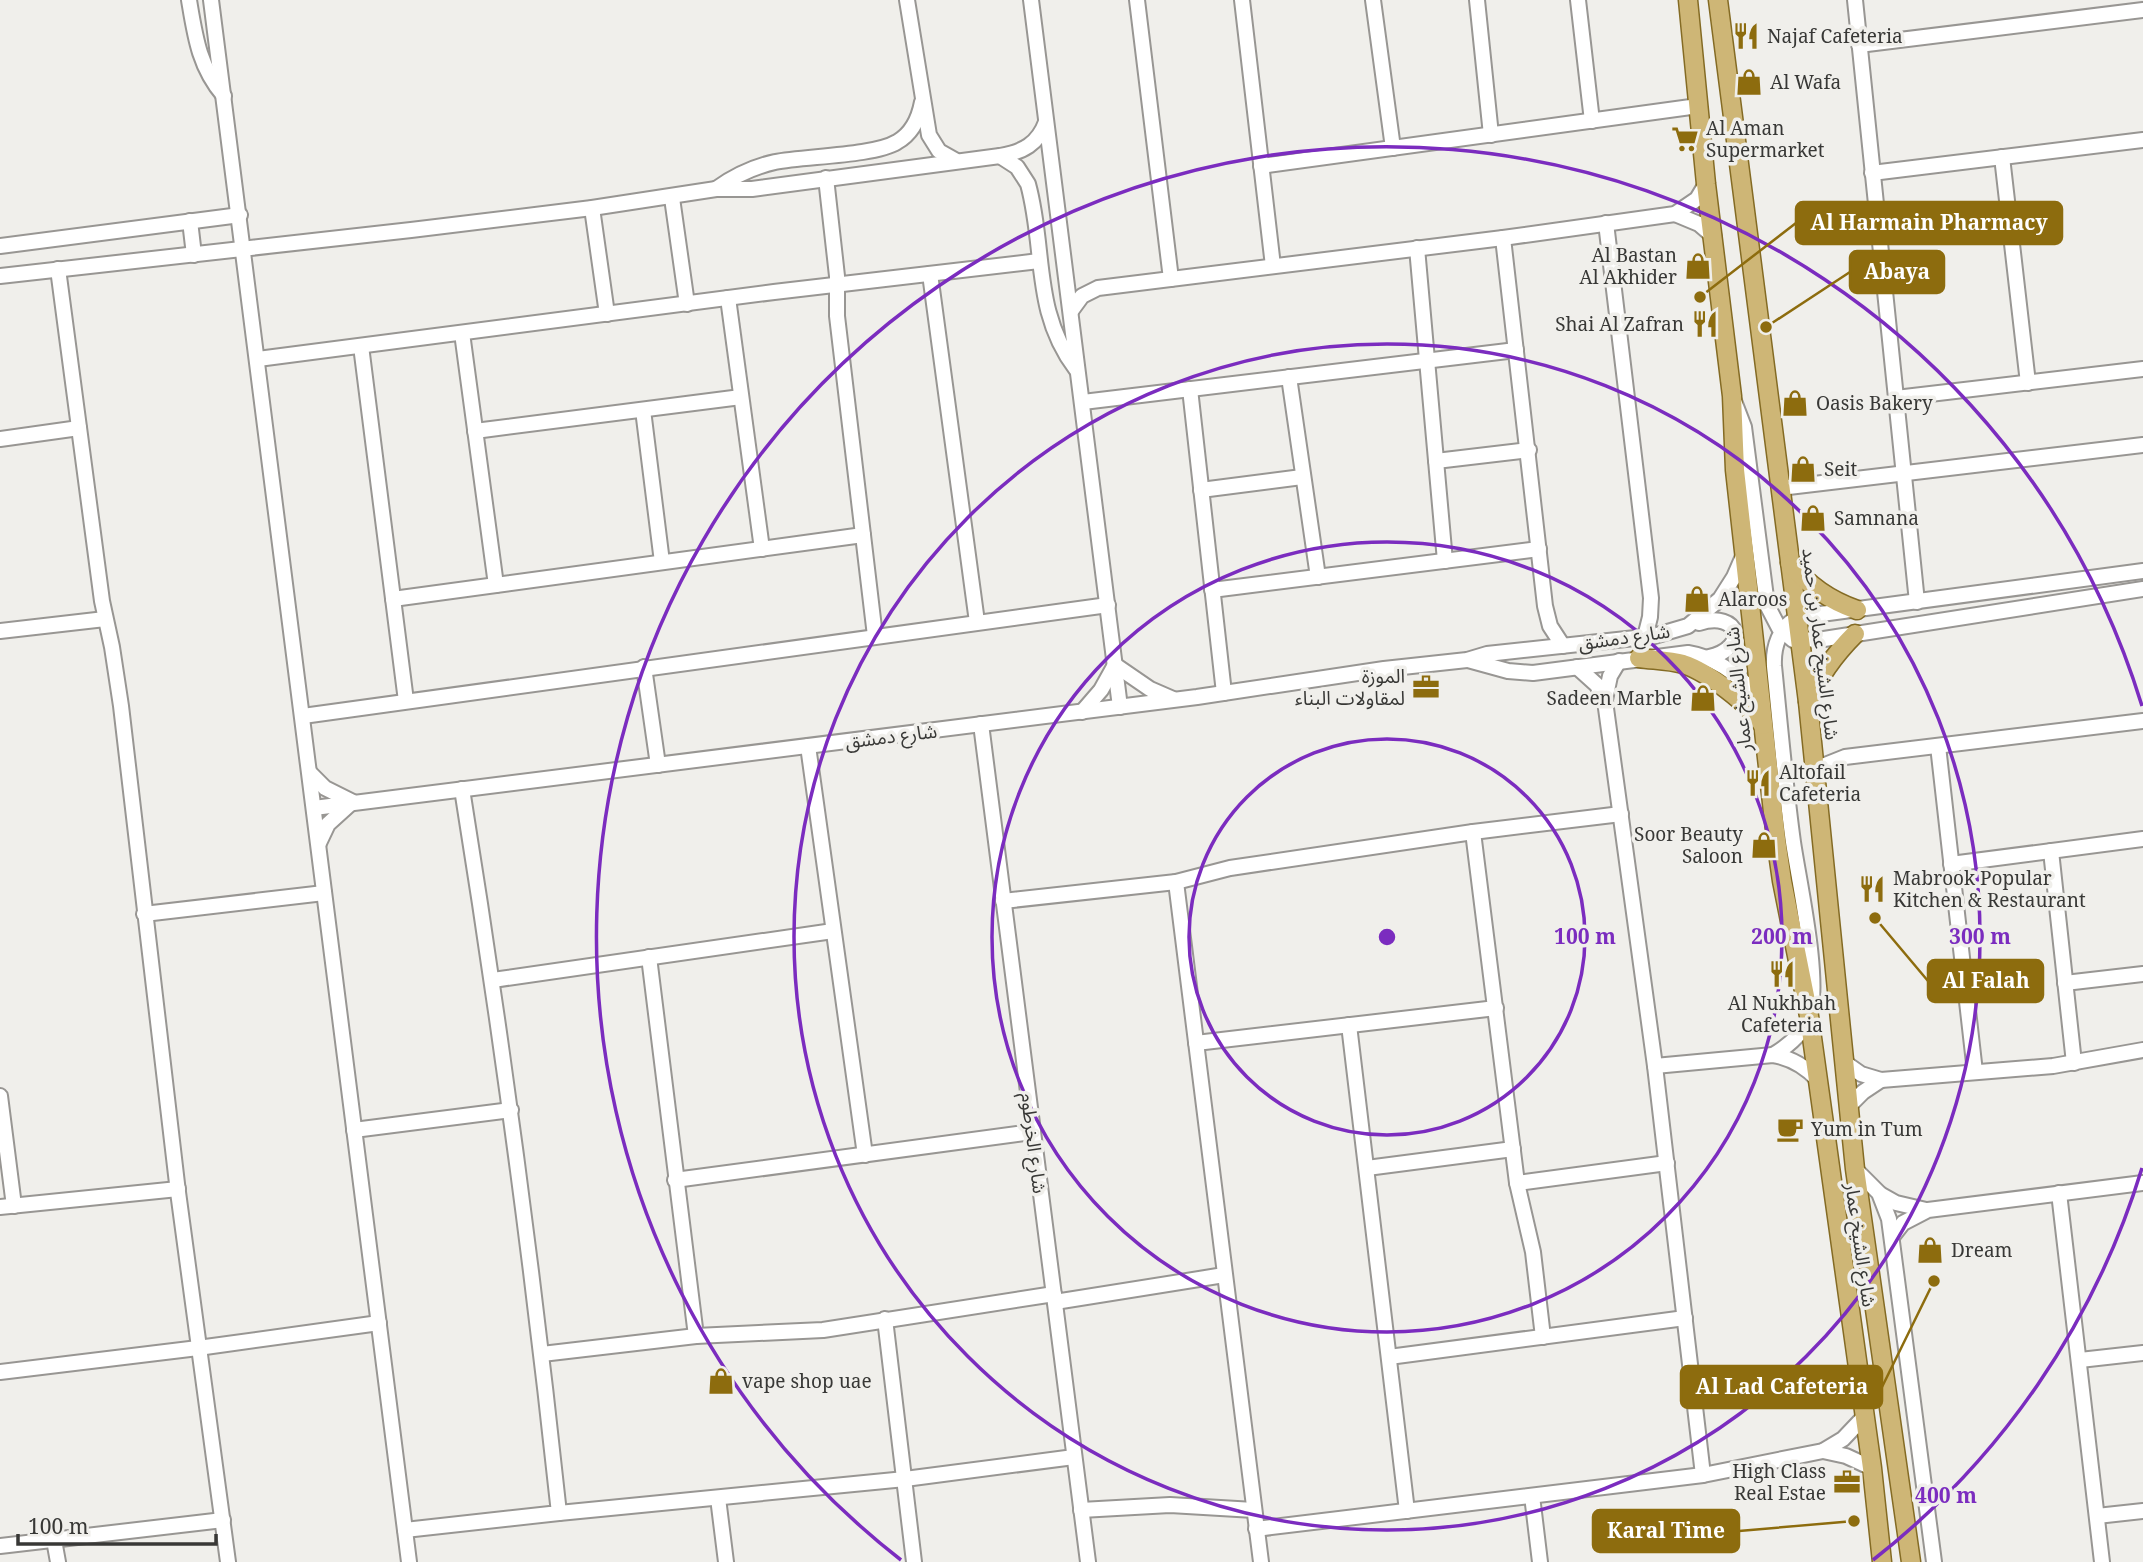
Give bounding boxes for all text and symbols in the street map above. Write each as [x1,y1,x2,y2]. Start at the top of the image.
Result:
restaurant icon: Najaf Cafeteria [1731,21,1761,51]
place label: Najaf Cafeteria [1767,23,1903,49]
shop icon: Al Wafa [1734,67,1764,97]
place label: Al Wafa [1770,69,1841,95]
place label: Al Aman Supermarket [1706,115,1825,163]
supermarket icon: Al Aman Supermarket [1670,124,1700,154]
callout: Al Harmain Pharmacy [1796,202,2062,244]
text: Al Harmain Pharmacy [1810,208,2048,236]
place label: Al Bastan Al Akhider [1579,242,1677,290]
shop icon: Al Bastan Al Akhider [1683,251,1713,281]
callout: Abaya [1850,251,1944,293]
text: Abaya [1864,257,1930,285]
restaurant icon: Shai Al Zafran [1690,309,1720,339]
place label: Shai Al Zafran [1555,311,1684,337]
shop icon: Oasis Bakery [1780,388,1810,418]
place label: Oasis Bakery [1816,390,1933,416]
shop icon: Seit [1788,454,1818,484]
place label: Seit [1824,456,1858,482]
shop icon: Samnana [1798,503,1828,533]
place label: Samnana [1834,505,1919,531]
street label: شارع الشيخ عمار بن حميد [1794,547,1846,742]
shop icon: Alaroos [1682,584,1712,614]
place label: Alaroos [1718,586,1787,612]
street label: شارع دمشق [1576,618,1672,657]
street label: شارع الشيخ عمار [1719,625,1760,754]
place label: الموزة لمقاولات البناء [1295,663,1405,711]
office icon: الموزة لمقاولات البناء [1411,672,1441,702]
shop icon: Sadeen Marble [1688,683,1718,713]
place label: Sadeen Marble [1547,685,1682,711]
street label: شارع دمشق [844,717,939,756]
place label: Altofail Cafeteria [1779,759,1861,807]
restaurant icon: Altofail Cafeteria [1743,768,1773,798]
place label: Soor Beauty Saloon [1634,821,1743,869]
shop icon: Soor Beauty Saloon [1749,830,1779,860]
place label: Mabrook Popular Kitchen & Restaurant [1893,865,2086,913]
restaurant icon: Mabrook Popular Kitchen & Restaurant [1857,874,1887,904]
text: 100 m [1554,922,1616,950]
text: 200 m [1751,922,1813,950]
text: 300 m [1949,922,2011,950]
centre of rings [1375,925,1399,949]
restaurant icon: Al Nukhbah Cafeteria [1767,959,1797,989]
callout: Al Falah [1928,960,2043,1002]
text: Al Falah [1942,966,2030,994]
place label: Al Nukhbah Cafeteria [1728,990,1836,1038]
street label: شارع الخرطوم [1013,1091,1053,1195]
cafe icon: Yum in Tum [1775,1114,1805,1144]
place label: Yum in Tum [1810,1116,1923,1142]
street label: شارع الشيخ عمار [1837,1180,1883,1309]
shop icon: Dream [1915,1235,1945,1265]
place label: Dream [1951,1237,2013,1263]
shop icon: vape shop uae [706,1366,736,1396]
callout: Al Lad Cafeteria [1681,1366,1882,1408]
place label: vape shop uae [742,1368,872,1394]
text: Al Lad Cafeteria [1696,1372,1868,1400]
place label: High Class Real Estae [1732,1458,1826,1506]
office icon: High Class Real Estae [1832,1467,1862,1497]
text: 400 m [1915,1481,1977,1509]
scale bar [18,1502,215,1546]
callout: Karal Time [1593,1510,1739,1552]
text: 100 m [28,1512,89,1540]
text: Karal Time [1607,1516,1725,1544]

